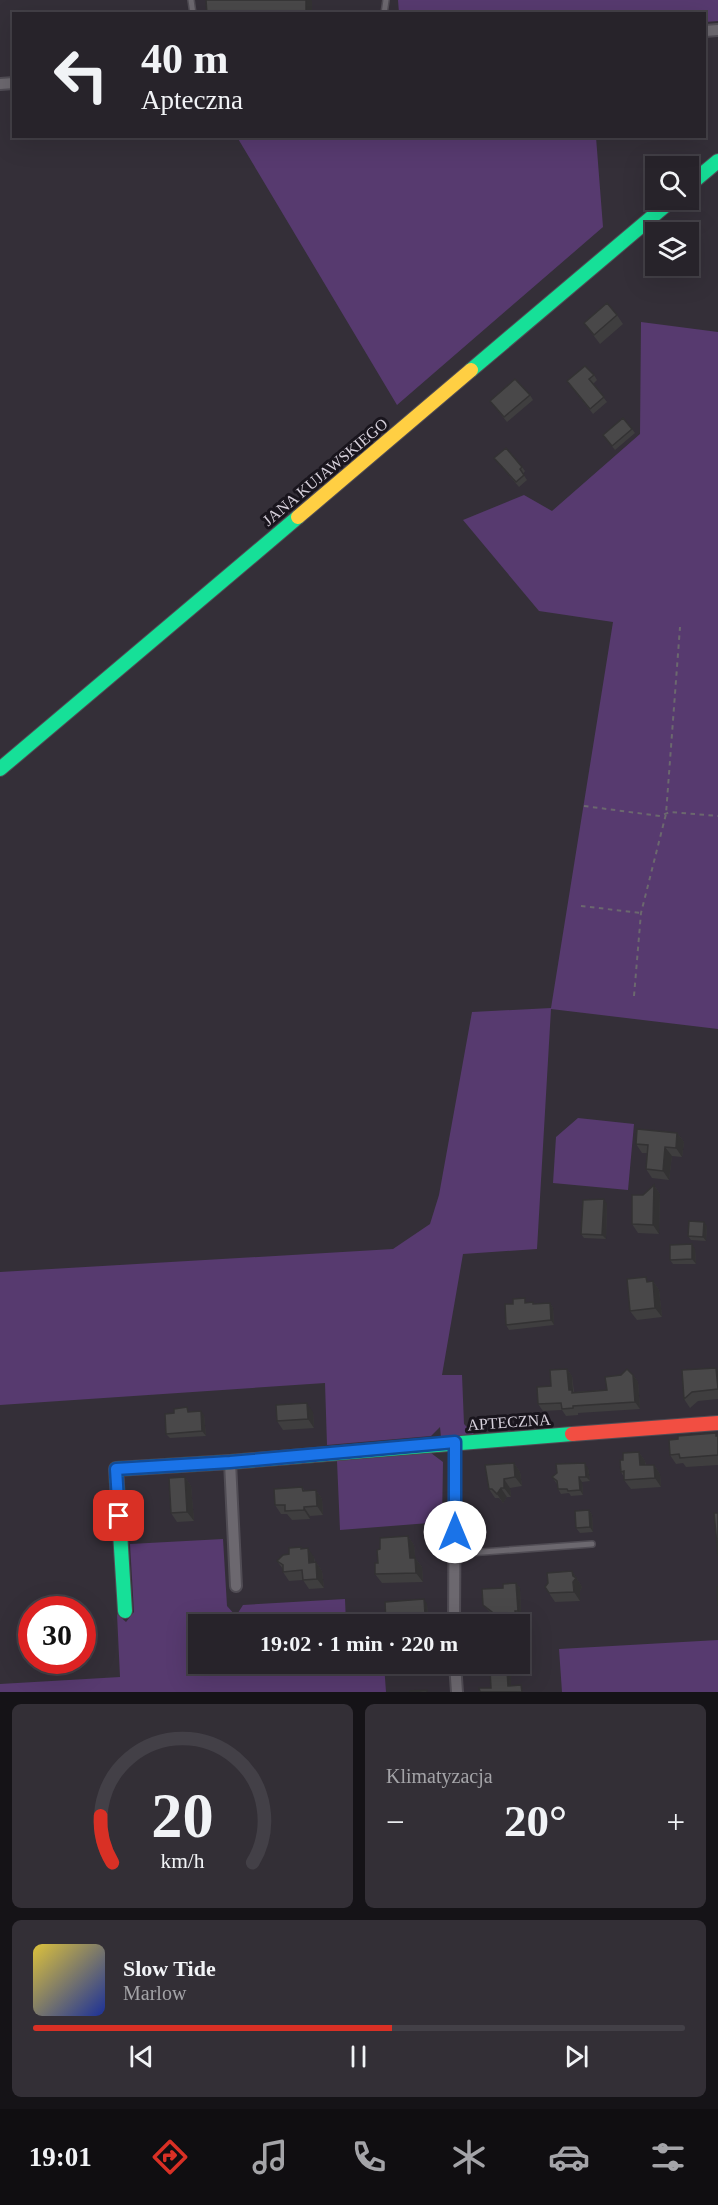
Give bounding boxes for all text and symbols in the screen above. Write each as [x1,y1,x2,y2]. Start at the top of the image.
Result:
icon: left [42,36,120,114]
text: 40 m [141,36,229,82]
text: Apteczna [141,85,243,115]
map controls [645,156,699,276]
button: search [645,156,699,210]
button: layers [645,222,699,276]
street label: JANA KUJAWSKIEGO [259,415,391,529]
street label: APTECZNA [467,1411,552,1433]
pin [93,1490,144,1541]
icon: arrive [102,1499,135,1532]
position arrow [423,1500,487,1564]
speed limit sign: 30 [18,1596,96,1674]
text: 19:02 · 1 min · 220 m [260,1631,458,1656]
text: Klimatyzacja [386,1765,493,1787]
text: 20 [151,1781,214,1850]
text: 20° [504,1796,567,1846]
text: − [386,1804,405,1840]
text: + [666,1804,685,1840]
text: km/h [160,1849,205,1873]
text: Slow Tide [123,1956,216,1981]
text: Marlow [123,1982,186,2004]
icon: previous [125,2040,158,2073]
icon: pause [342,2040,375,2073]
icon: next [560,2040,593,2073]
icon: directions [149,2136,191,2178]
icon: music [249,2136,291,2178]
icon: phone [348,2136,390,2178]
icon: climate [448,2136,490,2178]
icon: car [548,2136,590,2178]
icon: filters [647,2136,689,2178]
text: 19:01 [29,2142,92,2172]

